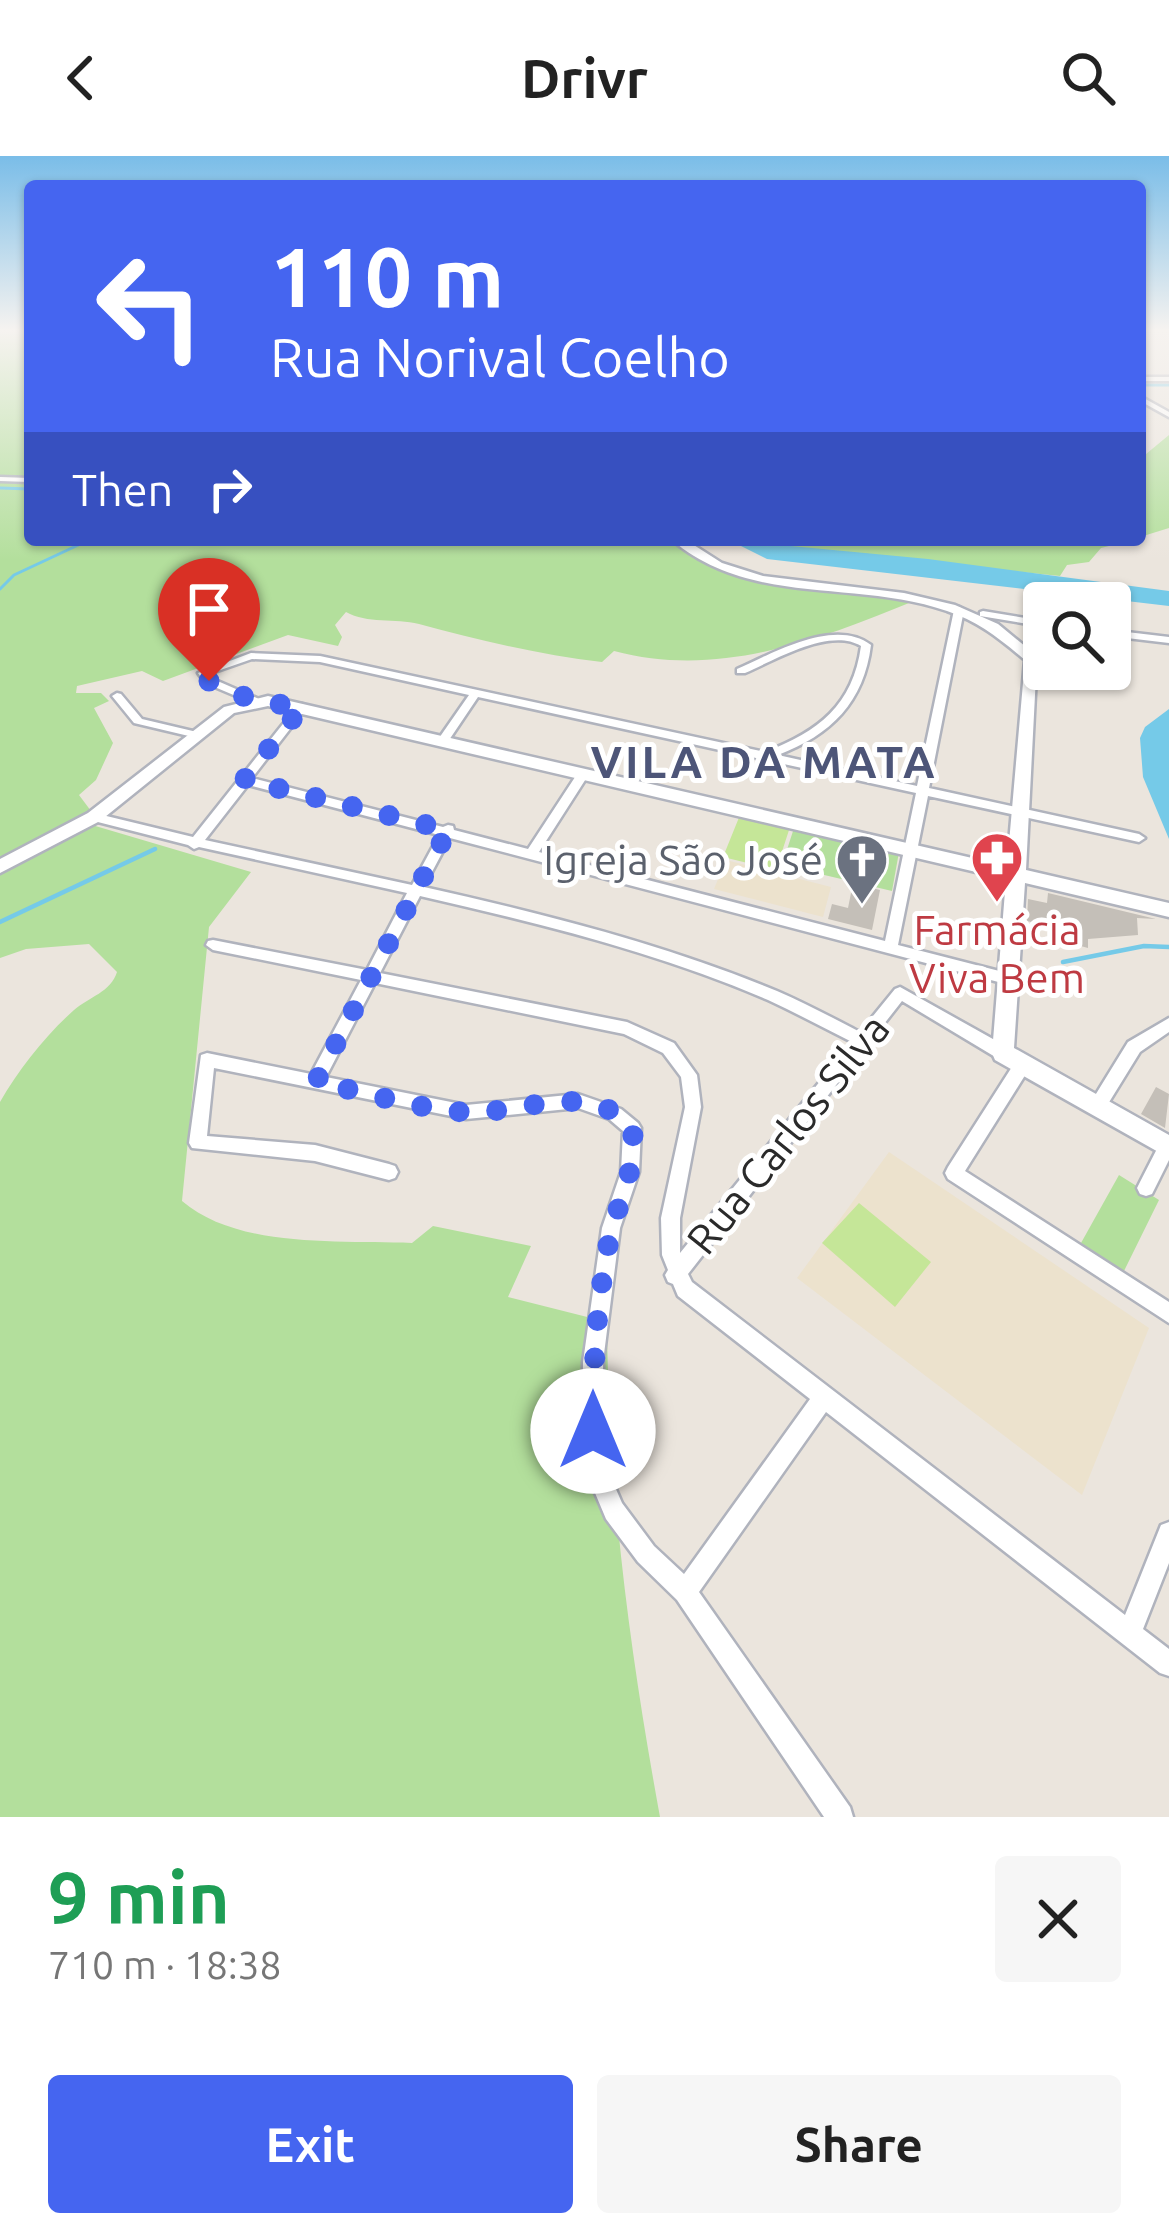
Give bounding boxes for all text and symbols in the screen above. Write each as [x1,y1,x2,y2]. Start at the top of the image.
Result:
icon: back [48,45,114,111]
icon: search [1055,45,1121,111]
text: Drivr [521,48,648,108]
icon: left [72,228,228,384]
text: 110 m [270,229,504,323]
text: Rua Norival Coelho [270,327,730,387]
icon: right [197,456,263,522]
text: Then [72,464,173,515]
pin [158,558,260,681]
icon: arrive [176,576,242,642]
map controls [1023,582,1131,690]
button: search [1023,582,1131,690]
district label: VILA DA MATA [590,736,938,787]
pharmacy icon: Farmácia Viva Bem [969,830,1025,904]
church icon: Igreja São José [834,832,890,906]
place label: Igreja São José [543,836,823,883]
place label: Farmácia Viva Bem [909,906,1085,1001]
street label: Rua Carlos Silva [677,1005,898,1262]
position arrow [530,1368,656,1494]
button: close [995,1856,1121,1982]
text: 9 min [48,1857,230,1938]
text: 710 m · 18:38 [48,1943,282,1986]
button: Exit [48,2075,573,2213]
button: Share [597,2075,1121,2213]

